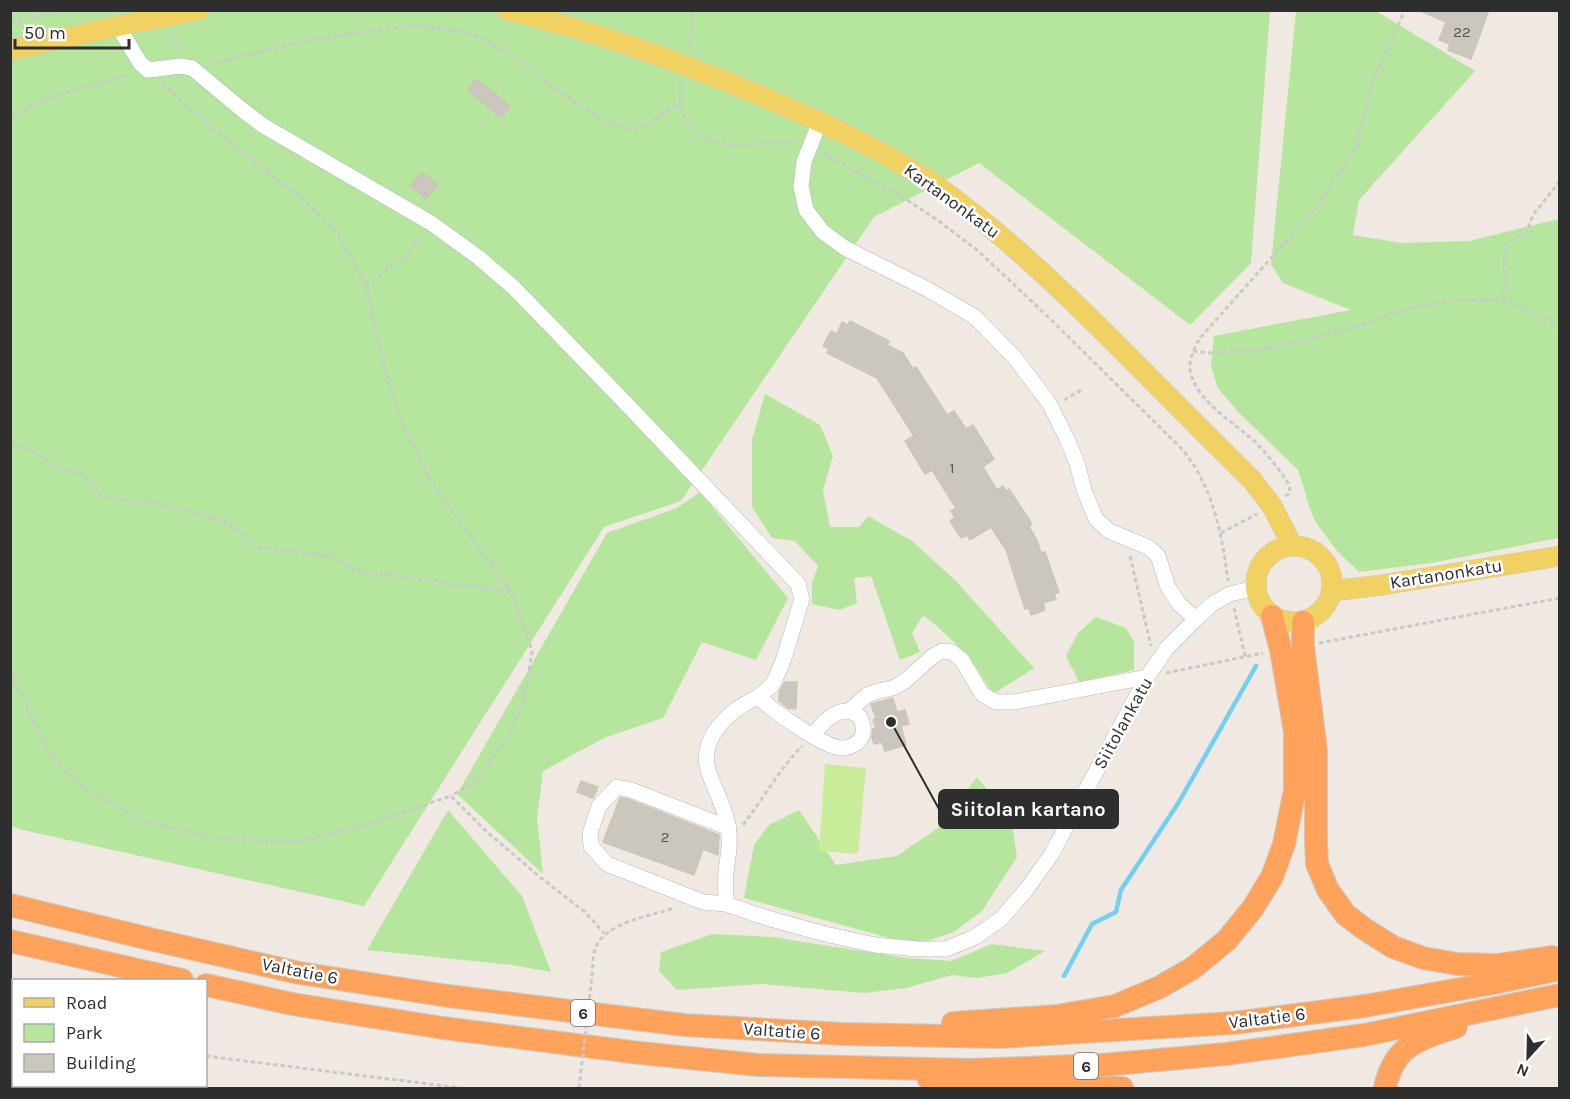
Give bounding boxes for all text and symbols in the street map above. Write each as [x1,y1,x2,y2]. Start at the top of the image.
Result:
scale bar [15,12,129,50]
text: 50 m [24,22,66,44]
house number: 22 [1453,23,1471,41]
street label: Kartanonkatu [900,159,1004,243]
house number: 1 [950,459,954,477]
street label: Kartanonkatu [1388,554,1504,594]
street label: Siitolankatu [1089,673,1157,773]
callout: Siitolan kartano [939,790,1118,828]
text: Siitolan kartano [950,798,1106,821]
house number: 2 [661,828,669,846]
street label: Valtatie 6 [260,953,340,989]
legend [12,979,207,1087]
text: Road [66,992,107,1014]
road number: 6 [571,1000,595,1026]
street label: Valtatie 6 [1227,1002,1307,1034]
street label: Valtatie 6 [743,1017,821,1045]
text: Park [66,1022,103,1044]
north arrow [1498,1027,1558,1087]
text: Building [66,1052,136,1074]
road number: 6 [1074,1053,1098,1079]
text: N [1514,1059,1531,1081]

